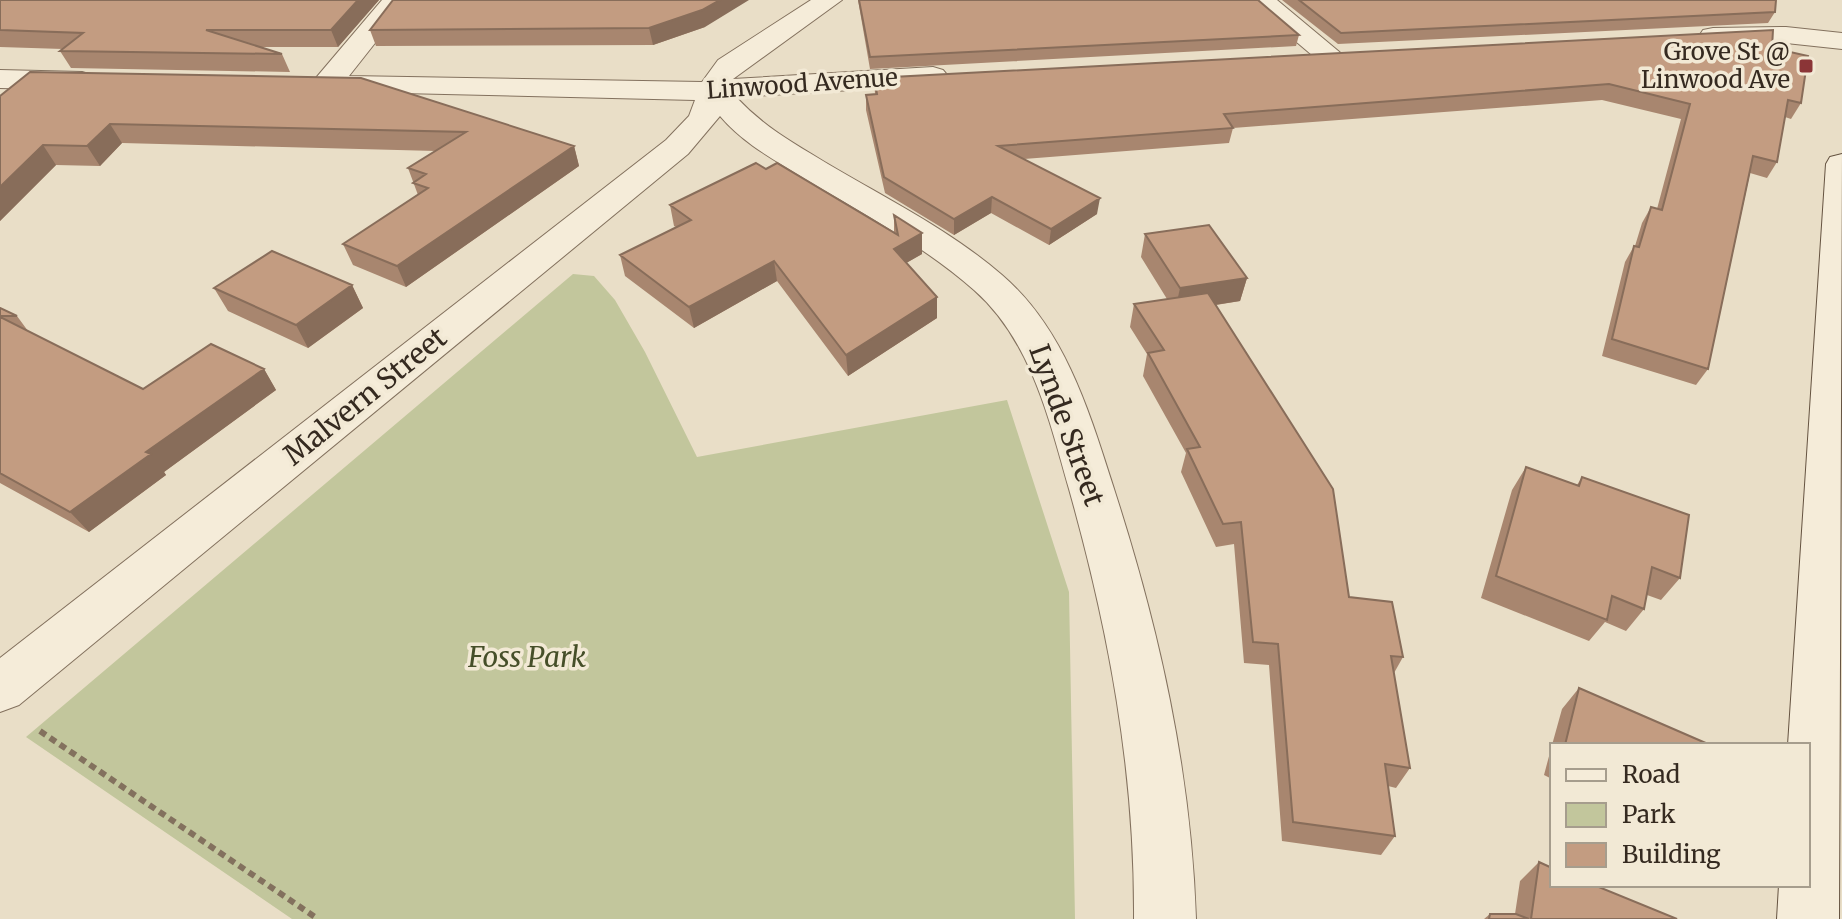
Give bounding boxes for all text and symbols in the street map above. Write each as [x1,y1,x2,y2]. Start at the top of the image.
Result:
place label: Grove St @ Linwood Ave [1641,36,1790,95]
marker: Grove St @ Linwood Ave [1797,57,1815,75]
street label: Linwood Avenue [705,61,899,106]
street label: Malvern Street [276,319,454,473]
street label: Lynde Street [1021,339,1113,511]
park label: Foss Park [467,639,586,675]
legend [1550,743,1810,887]
text: Road [1622,759,1680,790]
text: Park [1622,799,1676,830]
text: Building [1622,839,1721,870]

